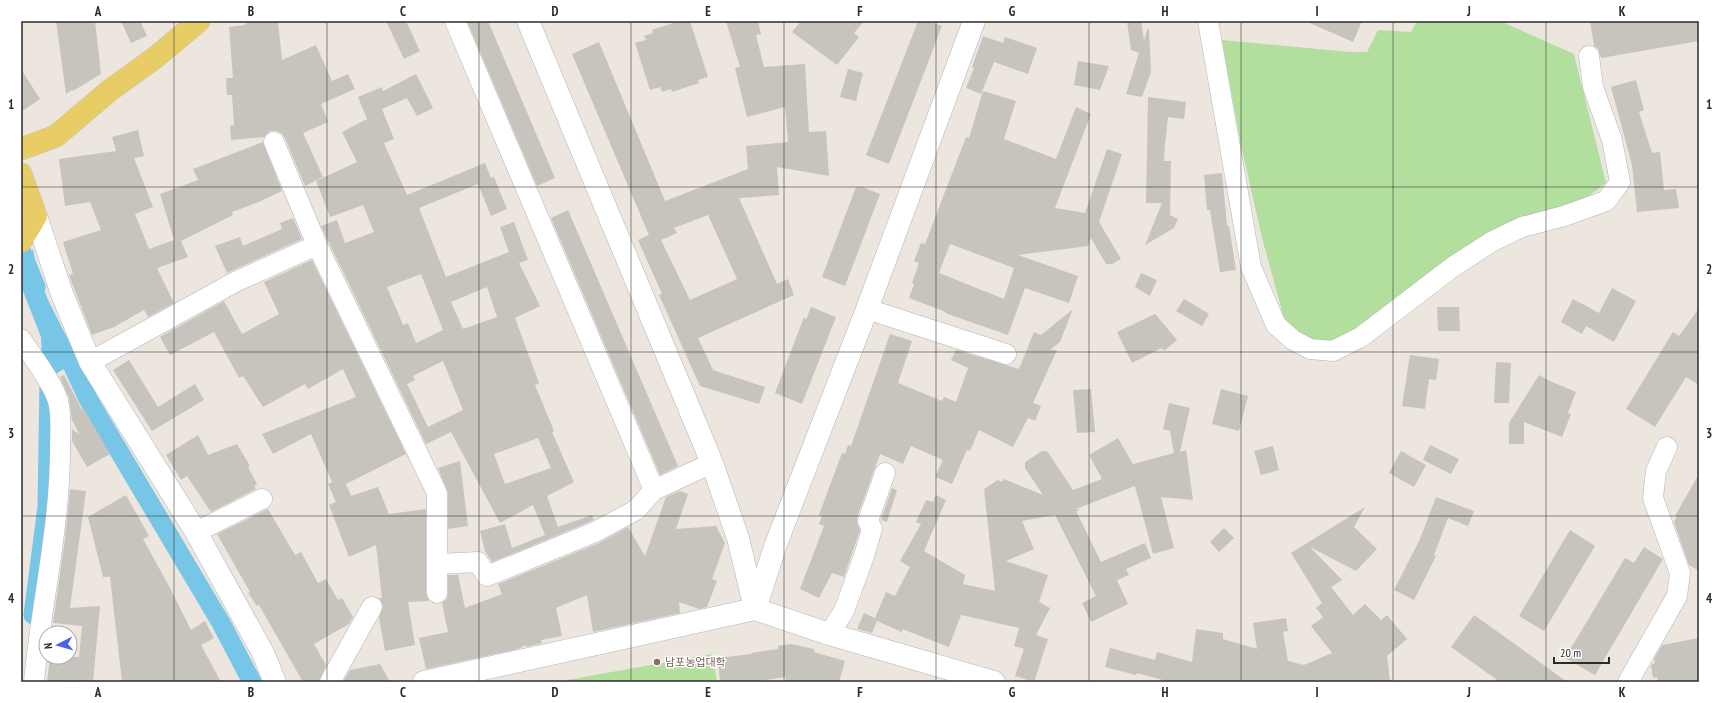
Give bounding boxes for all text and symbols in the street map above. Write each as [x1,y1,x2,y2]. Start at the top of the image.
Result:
text: A [94,3,102,20]
text: B [248,3,254,20]
text: C [400,3,406,20]
text: D [552,3,559,20]
text: E [705,3,711,20]
text: F [857,3,863,20]
text: G [1009,3,1016,20]
text: H [1162,3,1169,20]
text: I [1315,3,1319,20]
text: J [1466,3,1471,20]
text: K [1619,3,1626,20]
text: 1 [8,96,14,113]
text: 1 [1706,96,1712,113]
text: 2 [8,261,14,278]
text: 2 [1706,261,1712,278]
text: 3 [8,425,14,442]
text: 3 [1706,425,1712,442]
text: 4 [8,590,15,607]
text: 4 [1706,590,1713,607]
north arrow [38,625,78,665]
scale bar [1554,639,1609,665]
text: N [41,642,55,650]
text: 20 m [1560,645,1581,660]
place label: 남포농업대학 [665,655,726,669]
marker: 남포농업대학 [652,657,662,667]
text: A [94,684,102,701]
text: B [248,684,254,701]
text: C [400,684,406,701]
text: D [552,684,559,701]
text: E [705,684,711,701]
text: F [857,684,863,701]
text: G [1009,684,1016,701]
text: H [1162,684,1169,701]
text: I [1315,684,1319,701]
text: J [1466,684,1471,701]
text: K [1619,684,1626,701]

